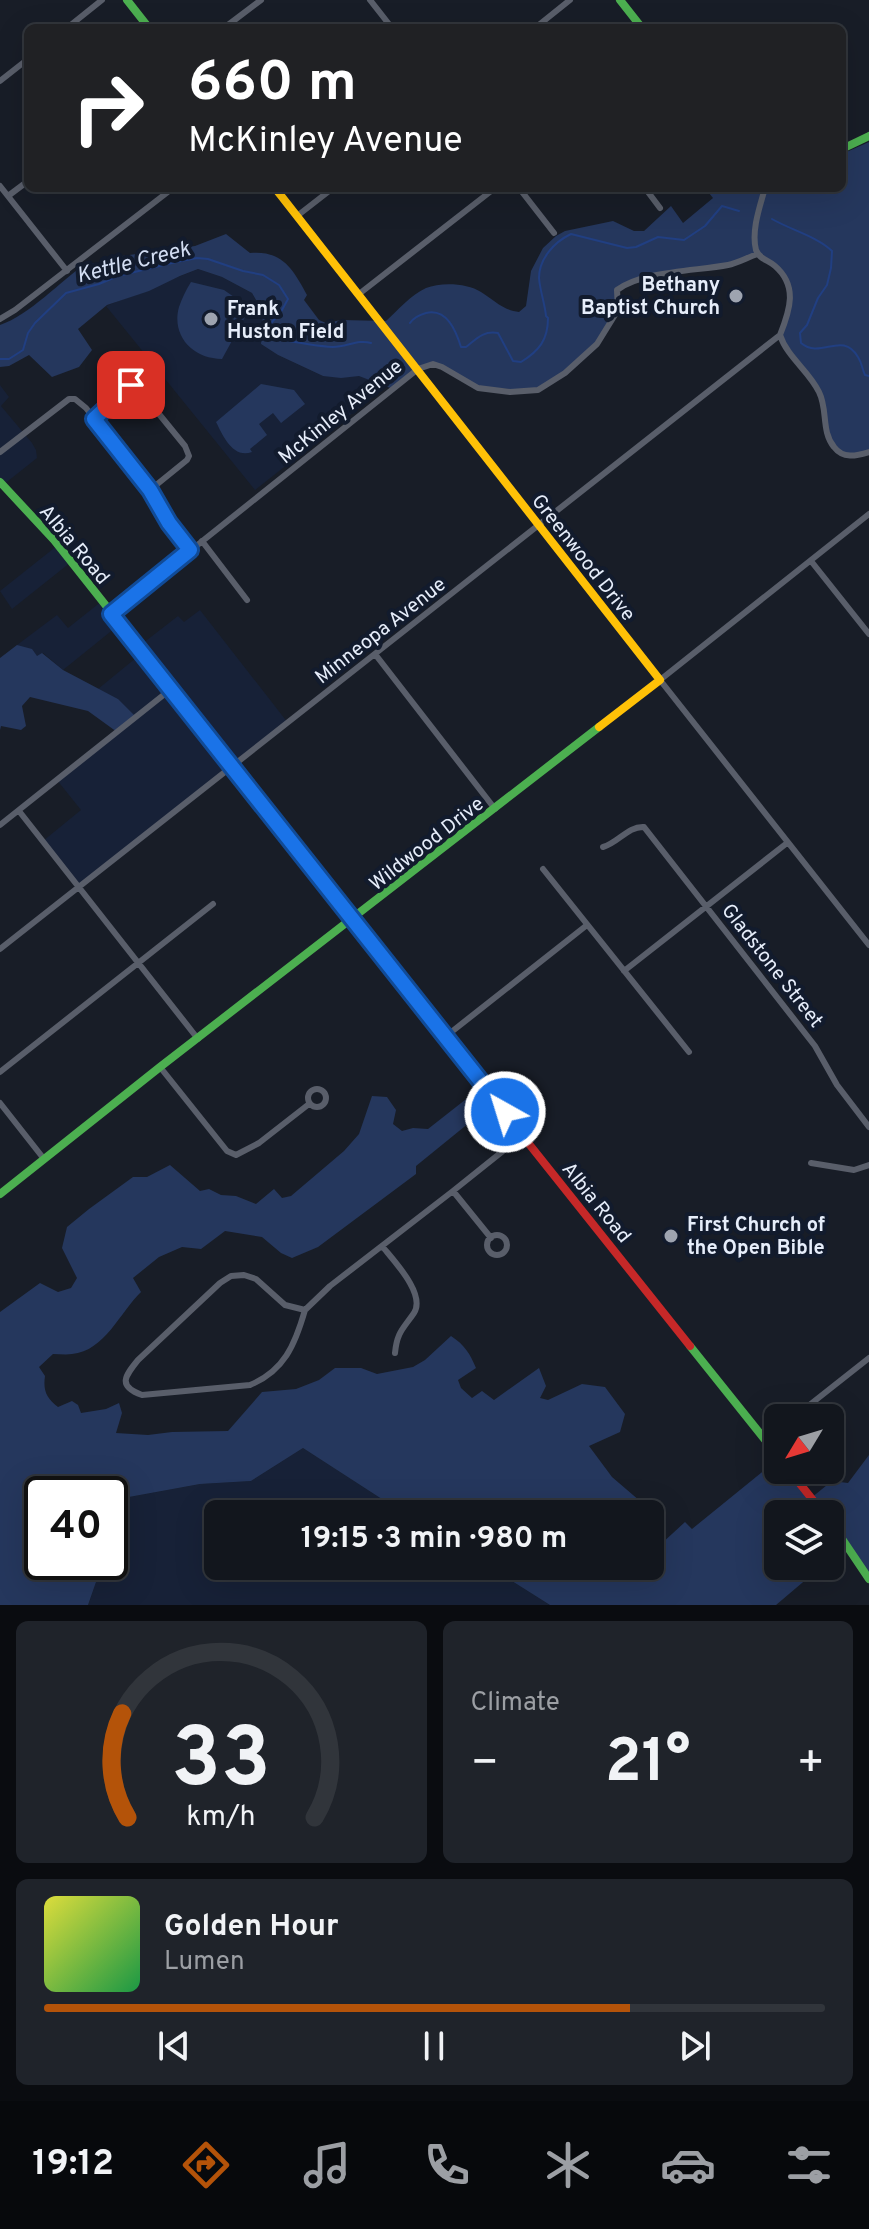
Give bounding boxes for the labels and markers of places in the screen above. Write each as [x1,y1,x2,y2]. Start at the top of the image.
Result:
place label: Bethany Baptist Church [581,273,720,322]
marker: Bethany Baptist Church [727,287,745,305]
place label: Frank Huston Field [227,297,344,346]
marker: Frank Huston Field [202,310,220,328]
pin [97,351,165,419]
place label: First Church of the Open Bible [687,1213,825,1262]
marker: First Church of the Open Bible [662,1227,680,1245]

